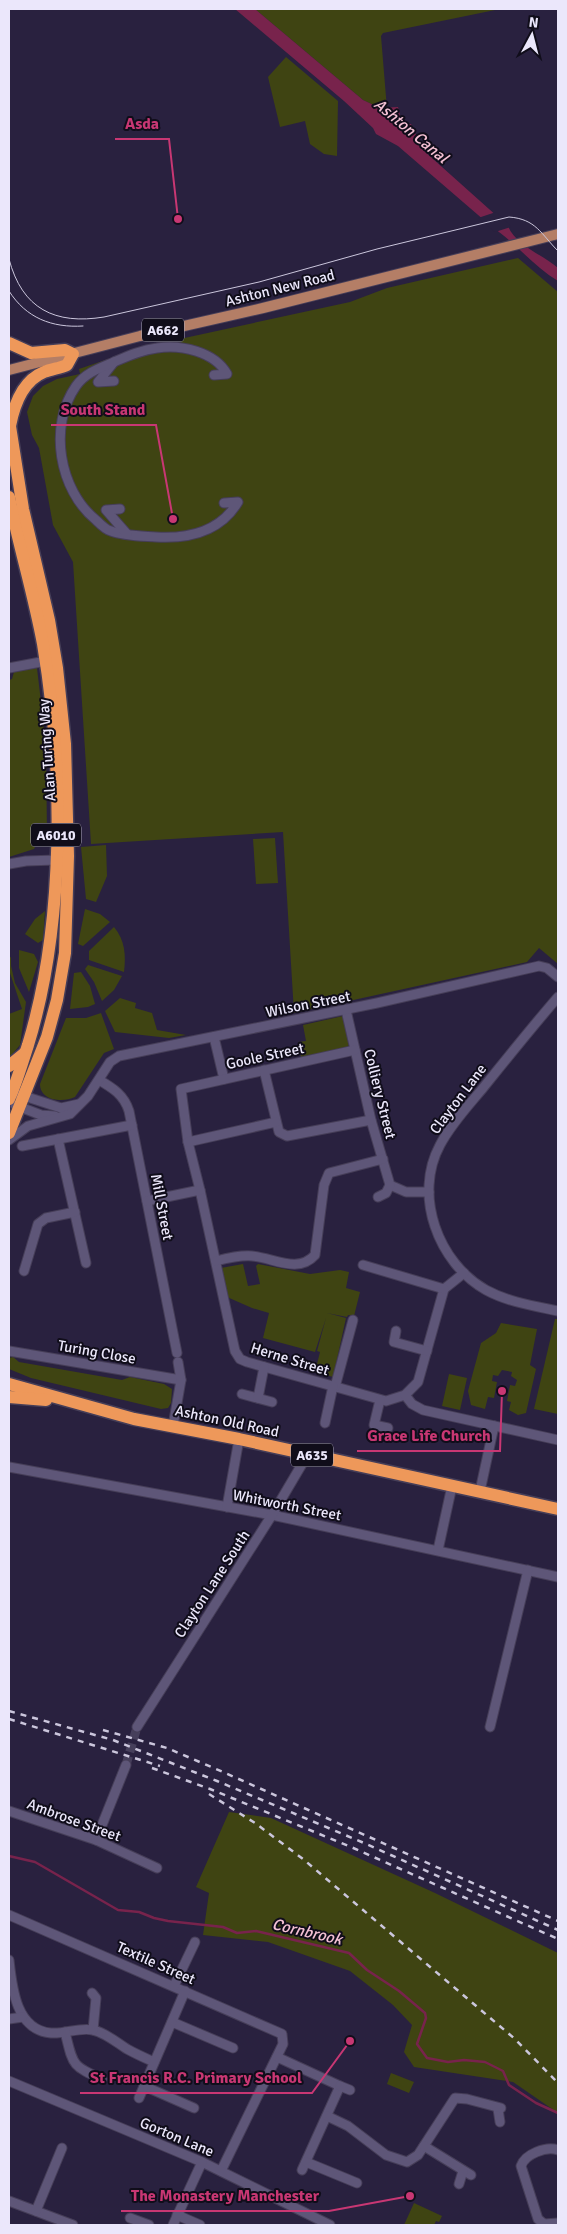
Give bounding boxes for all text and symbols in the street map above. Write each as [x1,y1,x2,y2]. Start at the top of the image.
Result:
north arrow [507,10,557,60]
text: N [528,14,539,32]
water label: Ashton Canal [370,94,453,169]
callout: Asda [115,108,169,139]
text: Asda [125,114,159,134]
street label: Ashton New Road [223,266,337,310]
road number: A662 [142,318,184,342]
callout: South Stand [51,394,156,425]
text: South Stand [61,400,146,420]
street label: Alan Turing Way [34,698,60,802]
road number: A6010 [31,824,81,846]
street label: Wilson Street [264,987,352,1021]
street label: Goole Street [224,1039,306,1073]
street label: Colliery Street [360,1047,400,1141]
street label: Clayton Lane [426,1060,490,1138]
street label: Mill Street [147,1172,177,1242]
street label: Turing Close [57,1336,137,1368]
street label: Herne Street [249,1339,331,1379]
street label: Ashton Old Road [173,1401,281,1441]
callout: Grace Life Church [357,1420,500,1451]
text: Grace Life Church [367,1426,491,1446]
road number: A635 [291,1444,333,1466]
street label: Whitworth Street [231,1486,343,1524]
street label: Clayton Lane South [171,1527,253,1641]
street label: Ambrose Street [25,1795,123,1845]
water label: Cornbrook [270,1914,346,1950]
street label: Textile Street [114,1938,198,1988]
callout: St Francis R.C. Primary School [80,2062,312,2093]
text: St Francis R.C. Primary School [90,2068,302,2088]
street label: Gorton Lane [137,2113,217,2161]
callout: The Monastery Manchester [121,2180,329,2211]
text: The Monastery Manchester [131,2186,320,2206]

